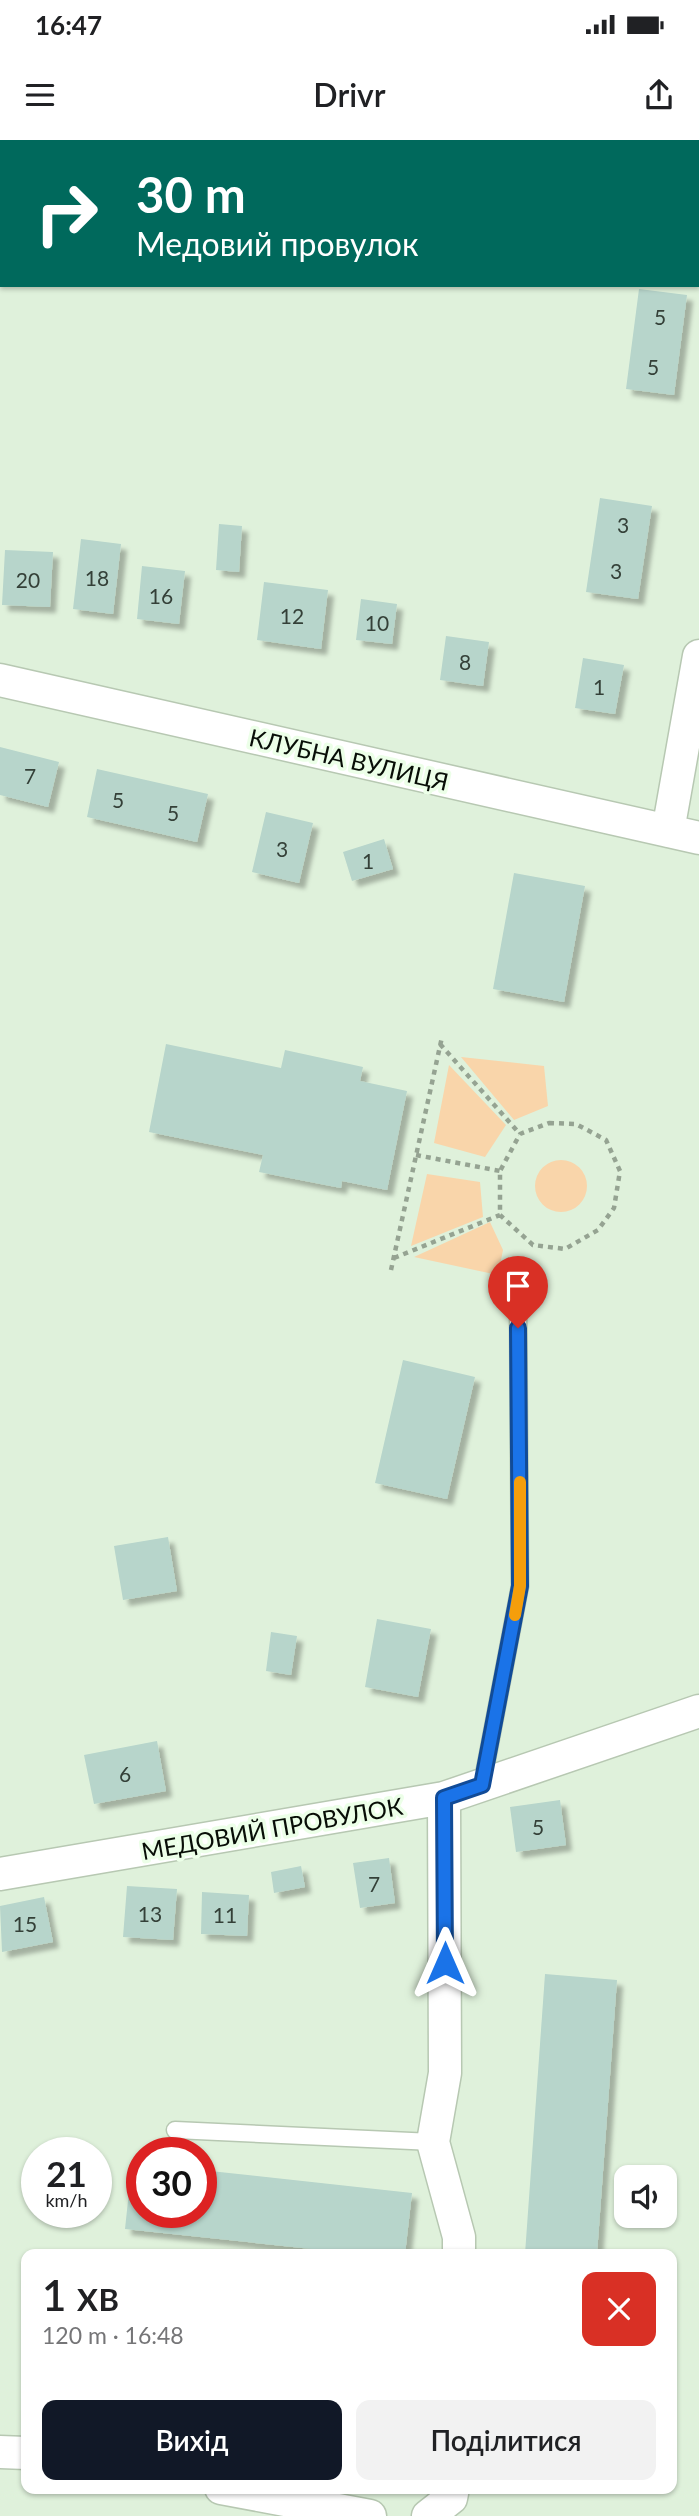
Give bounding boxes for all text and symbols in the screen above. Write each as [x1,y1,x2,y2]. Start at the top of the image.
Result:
text: 16:47 [35,9,102,41]
text: Drivr [313,75,386,114]
icon: menu [21,76,59,114]
icon: share [640,76,678,114]
text: 30 m [136,165,246,223]
icon: right [21,168,112,259]
text: Медовий провулок [136,224,419,263]
house number: 5 [654,304,666,329]
house number: 5 [647,354,659,379]
house number: 3 [617,512,629,537]
house number: 3 [610,558,622,583]
house number: 18 [85,565,109,590]
house number: 20 [16,567,40,592]
house number: 16 [149,583,173,608]
house number: 12 [280,603,304,628]
house number: 10 [365,610,389,635]
house number: 8 [459,649,471,674]
house number: 1 [593,674,605,699]
street label: КЛУБНА ВУЛИЦЯ [247,722,451,796]
house number: 7 [24,763,36,788]
house number: 5 [112,787,124,812]
house number: 5 [167,800,179,825]
house number: 3 [276,836,288,861]
house number: 1 [362,848,374,873]
pin [488,1256,548,1328]
icon: arrive [499,1267,537,1305]
house number: 6 [119,1761,131,1786]
street label: МЕДОВИЙ ПРОВУЛОК [139,1791,405,1865]
house number: 5 [532,1814,544,1839]
house number: 7 [368,1871,380,1896]
house number: 13 [138,1901,162,1926]
house number: 11 [213,1902,237,1927]
house number: 15 [13,1911,37,1936]
position arrow [408,1926,482,2000]
speed limit sign: 30 [126,2137,217,2228]
text: 21 [46,2152,87,2194]
map controls [614,2165,677,2228]
button: sound [614,2165,677,2228]
text: km/h [45,2189,88,2211]
text: 1 хв [42,2270,119,2320]
button: close [582,2272,656,2346]
text: 120 m · 16:48 [42,2321,184,2349]
button: Вихід [42,2400,342,2480]
button: Поділитися [356,2400,656,2480]

